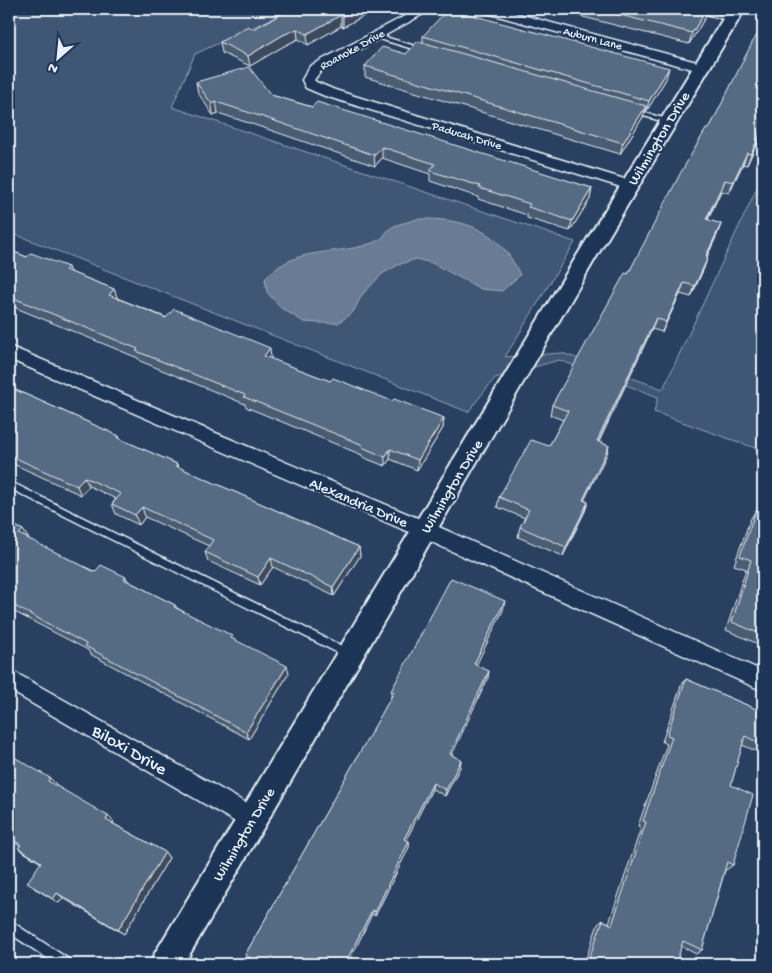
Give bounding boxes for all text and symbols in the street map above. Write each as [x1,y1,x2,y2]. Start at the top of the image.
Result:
street label: Auburn Lane [561,25,624,55]
street label: Roanoke Drive [318,27,388,74]
north arrow [32,32,82,82]
text: N [45,58,61,77]
street label: Wilmington Drive [625,89,695,189]
street label: Paducah Drive [429,119,504,154]
street label: Wilmington Drive [418,437,488,537]
street label: Alexandria Drive [306,475,410,533]
street label: Biloxi Drive [87,721,171,781]
street label: Wilmington Drive [210,785,280,885]

